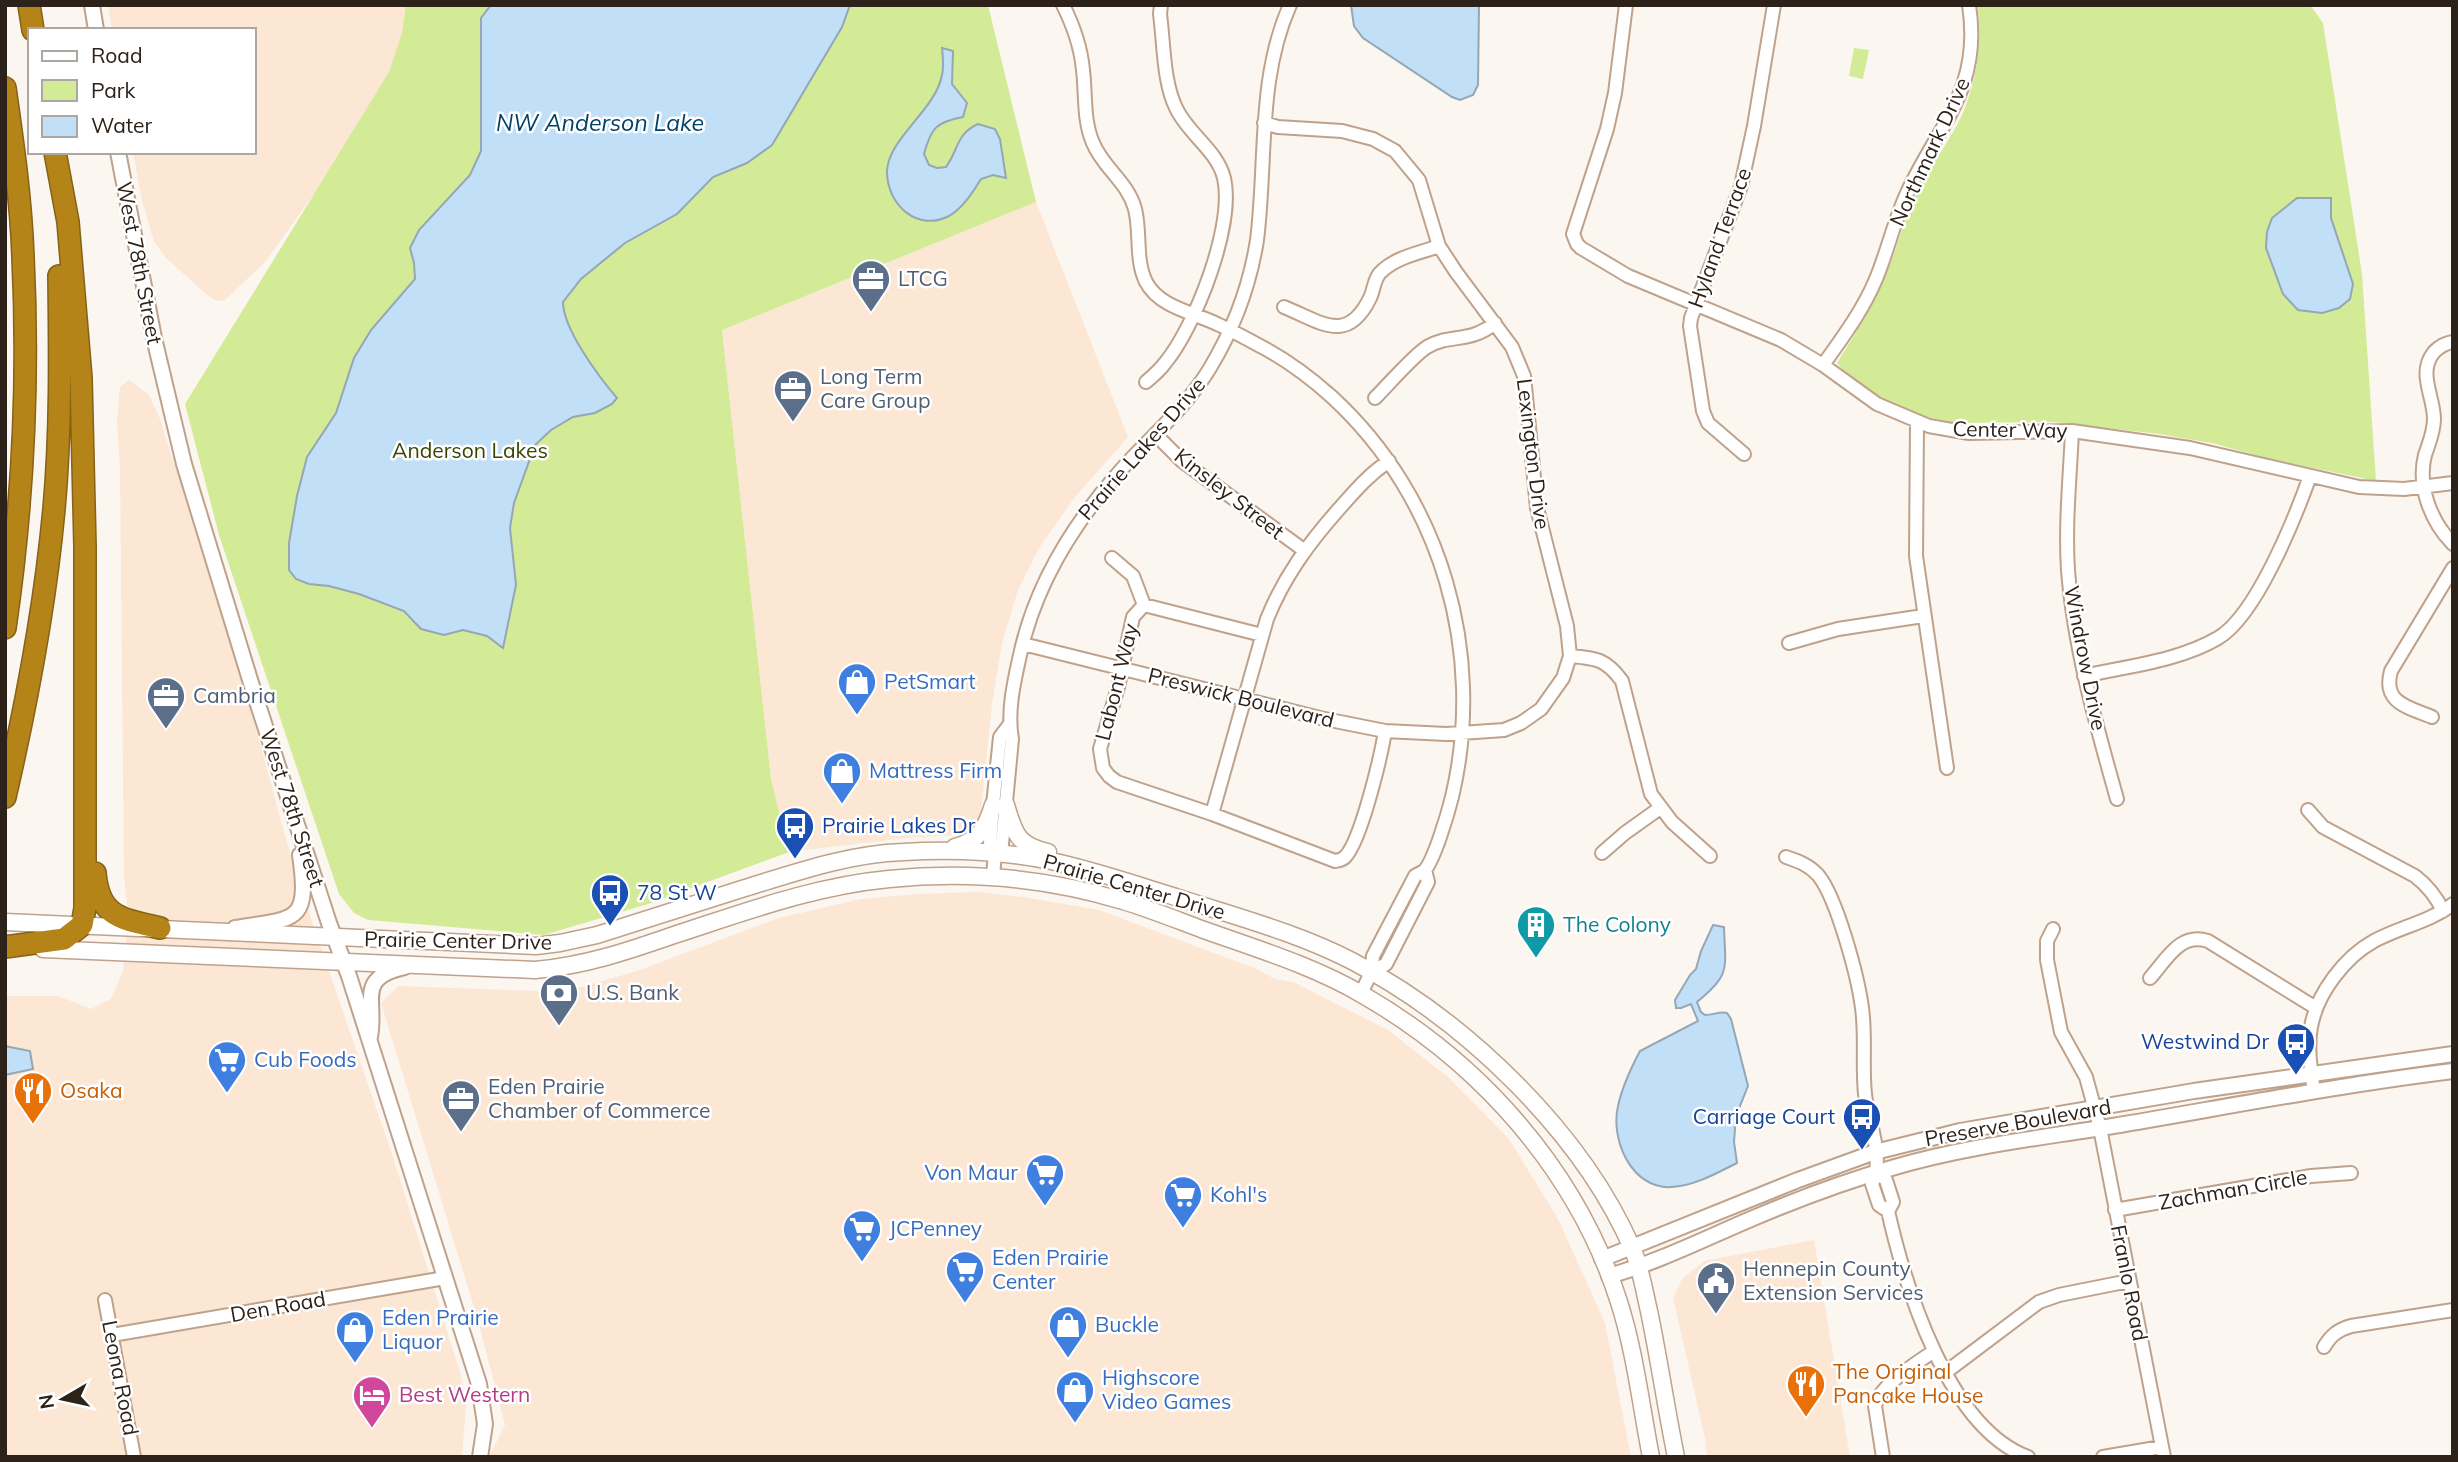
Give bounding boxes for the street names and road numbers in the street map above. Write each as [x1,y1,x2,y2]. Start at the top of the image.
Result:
street label: Northmark Drive [1883,73,1975,230]
street label: Hyland Terrace [1682,164,1756,311]
street label: West 78th Street [111,179,168,346]
street label: Prairie Lakes Drive [1072,372,1210,525]
street label: Lexington Drive [1512,377,1556,531]
street label: Center Way [1952,415,2068,443]
street label: Kinsley Street [1170,442,1290,544]
street label: Windrow Drive [2059,583,2113,732]
street label: Labont Way [1089,621,1143,743]
street label: Preswick Boulevard [1146,661,1337,733]
street label: West 78th Street [255,725,331,890]
street label: Prairie Center Drive [1040,848,1228,924]
street label: Prairie Center Drive [364,925,552,955]
street label: Preserve Boulevard [1923,1093,2113,1151]
street label: Zachman Circle [2157,1163,2309,1215]
street label: Franlo Road [2106,1222,2154,1343]
street label: Den Road [228,1285,328,1327]
street label: Leona Road [97,1318,145,1438]

